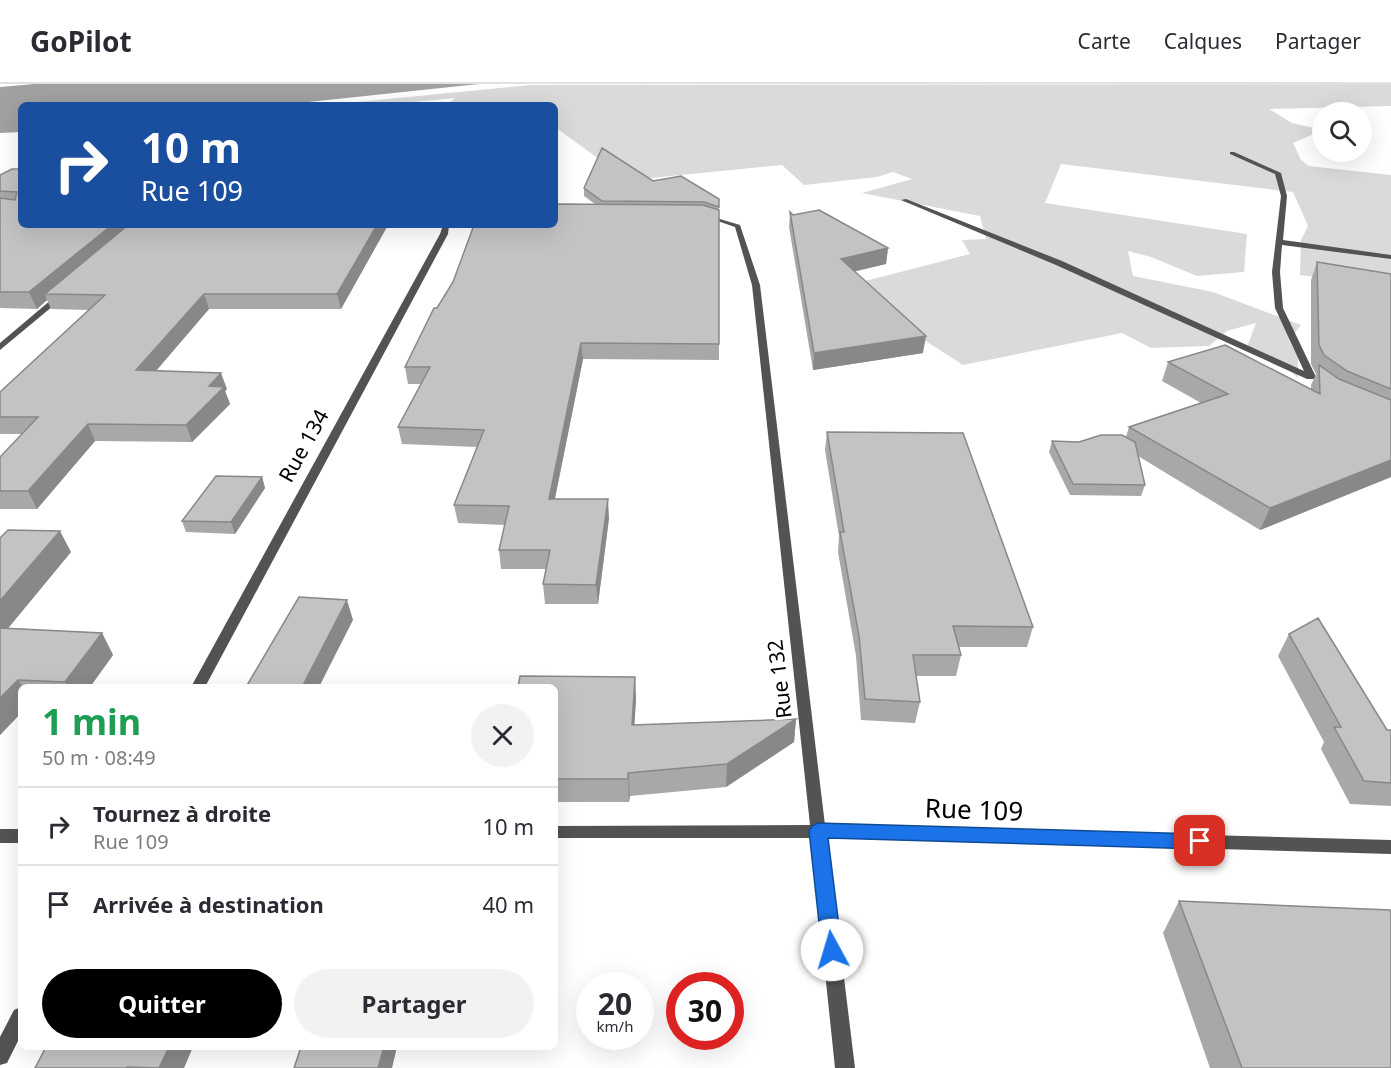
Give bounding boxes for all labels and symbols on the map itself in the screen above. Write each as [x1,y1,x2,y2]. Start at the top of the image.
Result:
street label: Rue 134 [272,404,335,487]
street label: Rue 132 [760,638,798,720]
street label: Rue 109 [924,789,1024,829]
pin [1174,815,1225,866]
position arrow [800,918,864,982]
speed limit sign: 30 [666,972,744,1050]

